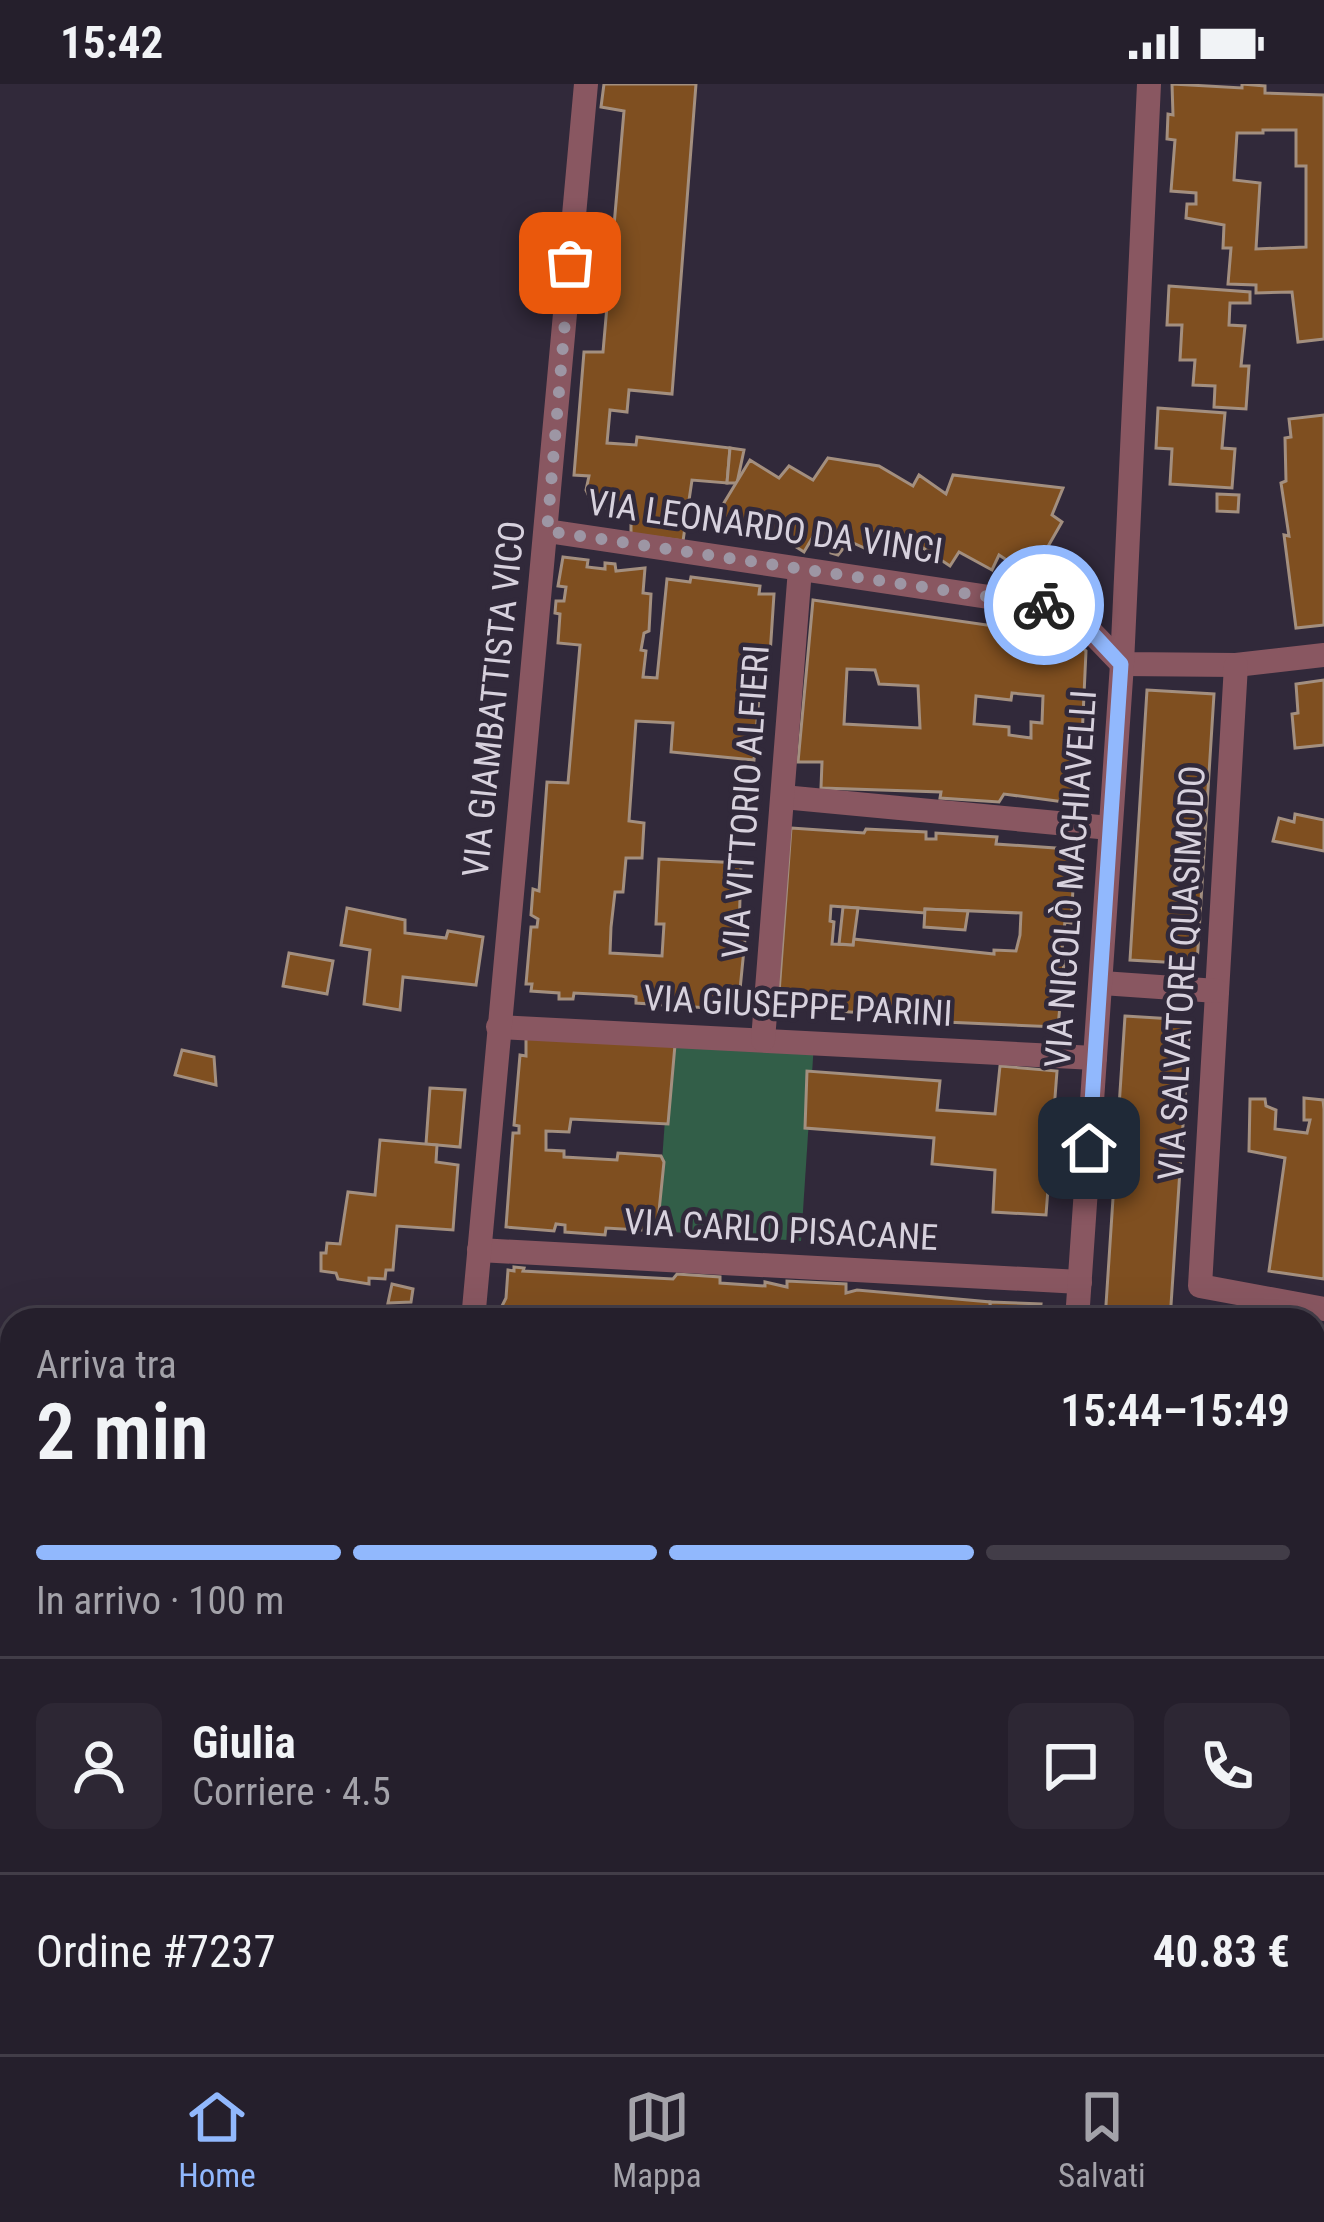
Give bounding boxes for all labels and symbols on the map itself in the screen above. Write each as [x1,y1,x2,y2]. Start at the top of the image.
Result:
pin [519,212,621,314]
street label: VIA LEONARDO DA VINCI [585,481,945,573]
street label: VIA GIAMBATTISTA VICO [454,519,534,879]
courier [984,545,1104,665]
street label: VIA VITTORIO ALFIERI [714,644,778,960]
street label: VIA NICOLÒ MACHIAVELLI [1036,689,1105,1069]
street label: VIA SALVATORE QUASIMODO [1150,764,1214,1182]
street label: VIA GIUSEPPE PARINI [642,977,954,1035]
pin [1038,1097,1140,1199]
street label: VIA CARLO PISACANE [623,1201,939,1259]

